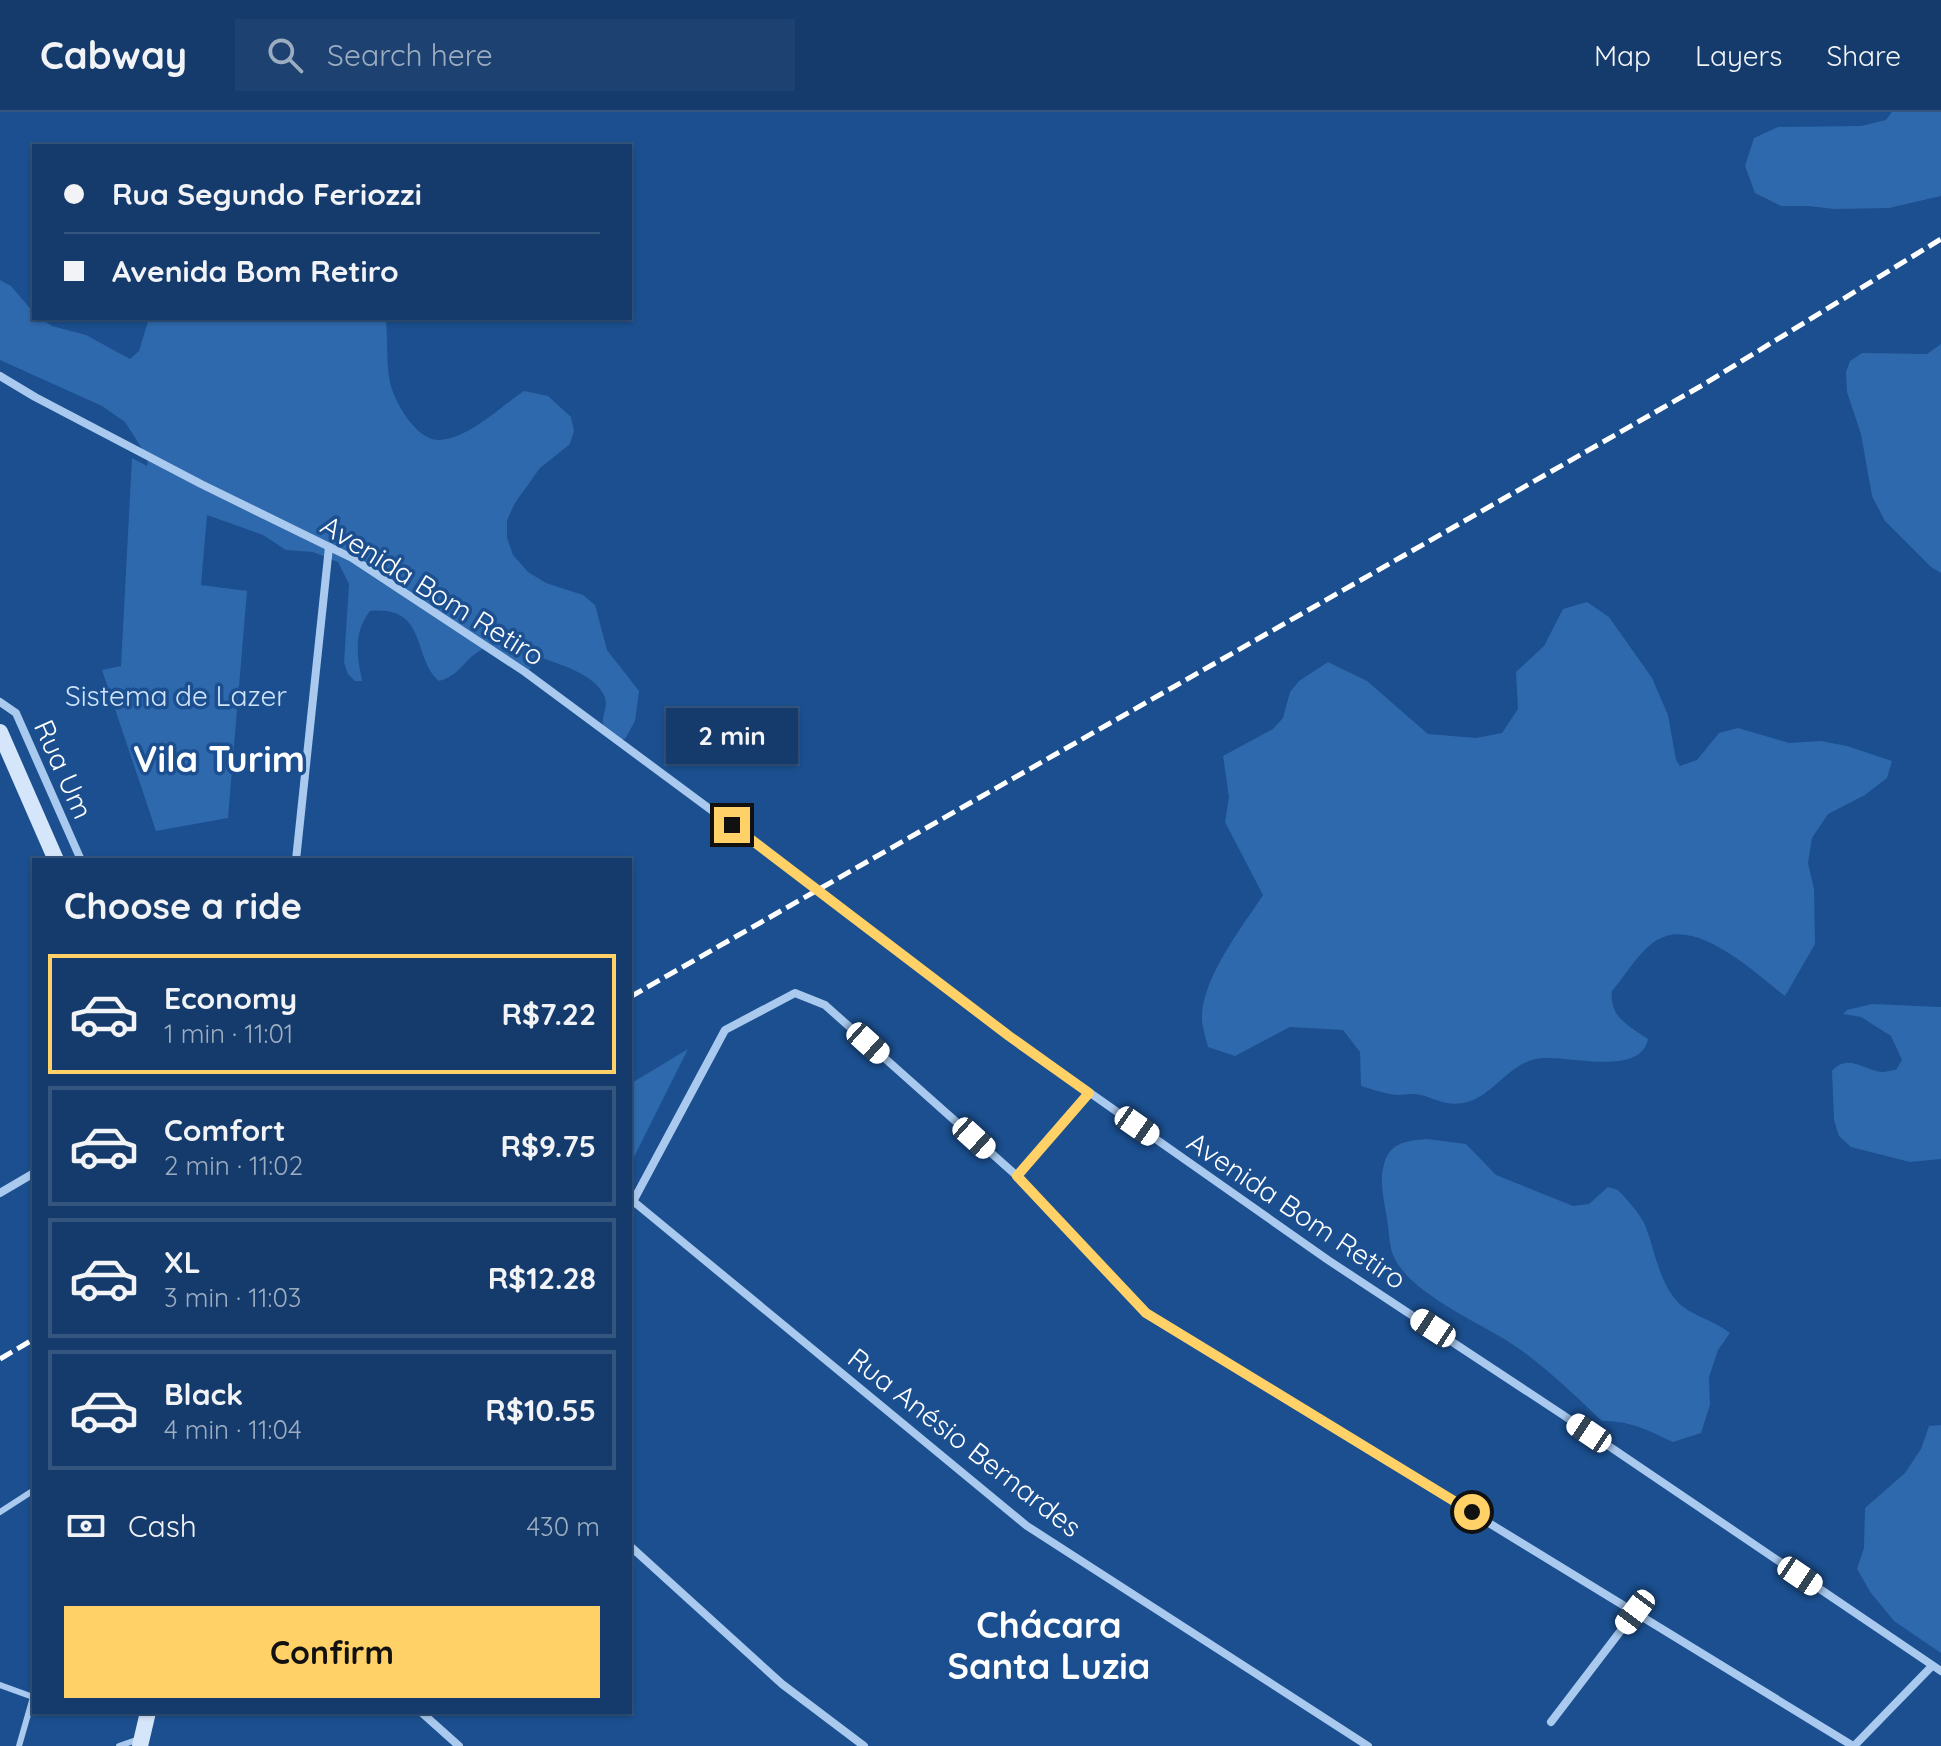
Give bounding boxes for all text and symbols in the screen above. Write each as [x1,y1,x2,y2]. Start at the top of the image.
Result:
search box [235,19,795,91]
text: Cabway [40,31,187,79]
icon: search [263,33,307,77]
text: Search here [327,36,493,74]
text: Map [1594,38,1651,73]
text: Layers [1695,38,1782,73]
text: Share [1826,38,1901,73]
text: Rua Segundo Feriozzi [112,175,422,213]
text: Avenida Bom Retiro [112,252,399,290]
street label: Avenida Bom Retiro [315,507,551,673]
park label: Sistema de Lazer [65,678,287,713]
callout: 2 min [666,709,798,765]
street label: Rua Um [27,714,101,824]
text: 2 min [698,719,766,752]
district label: Vila Turim [133,736,305,781]
route end [714,807,750,843]
text: Choose a ride [64,883,302,928]
icon: car [68,978,140,1050]
text: Economy [164,979,297,1017]
text: R$7.22 [502,995,596,1033]
text: 1 min · 11:01 [164,1017,293,1050]
car [842,1018,894,1068]
car [1110,1102,1164,1150]
icon: car [68,1110,140,1182]
text: Comfort [164,1111,285,1149]
car [948,1113,1000,1163]
street label: Avenida Bom Retiro [1181,1124,1413,1296]
text: R$9.75 [500,1127,596,1165]
text: 2 min · 11:02 [164,1149,303,1182]
icon: car [68,1242,140,1314]
text: XL [164,1243,201,1281]
text: R$12.28 [488,1259,596,1297]
text: 3 min · 11:03 [164,1281,302,1314]
car [1406,1305,1460,1351]
street label: Rua Anésio Bernardes [841,1340,1089,1544]
icon: car [68,1374,140,1446]
text: Black [164,1375,243,1413]
text: R$10.55 [485,1391,596,1429]
car [1562,1410,1616,1456]
text: 4 min · 11:04 [164,1413,302,1446]
route start [1454,1494,1490,1530]
icon: cash [64,1504,108,1548]
text: Cash [128,1507,197,1545]
text: 430 m [526,1510,600,1543]
car [1773,1553,1827,1599]
car [1611,1586,1659,1638]
district label: Chácara Santa Luzia [948,1602,1150,1688]
button: Confirm [64,1606,600,1698]

